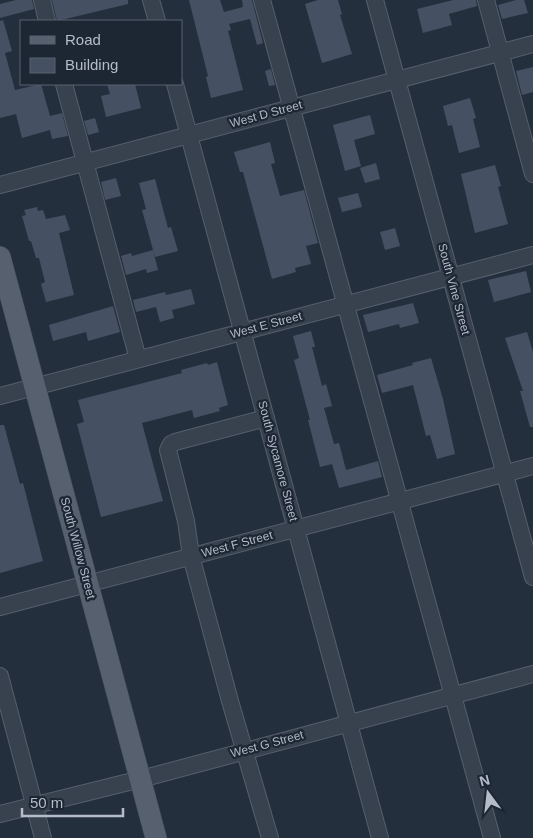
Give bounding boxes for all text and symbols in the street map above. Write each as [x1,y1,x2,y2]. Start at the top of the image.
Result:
legend [20,20,182,85]
text: Road [65,31,101,48]
text: Building [65,56,118,73]
street label: West D Street [228,97,304,130]
street label: South Vine Street [435,242,473,337]
street label: West E Street [229,309,304,341]
street label: South Sycamore Street [255,399,301,523]
street label: South Willow Street [58,496,98,601]
street label: West F Street [200,528,275,560]
street label: West G Street [229,727,306,760]
north arrow [463,768,513,818]
text: N [478,771,492,789]
scale bar [22,786,124,818]
text: 50 m [30,794,63,811]

